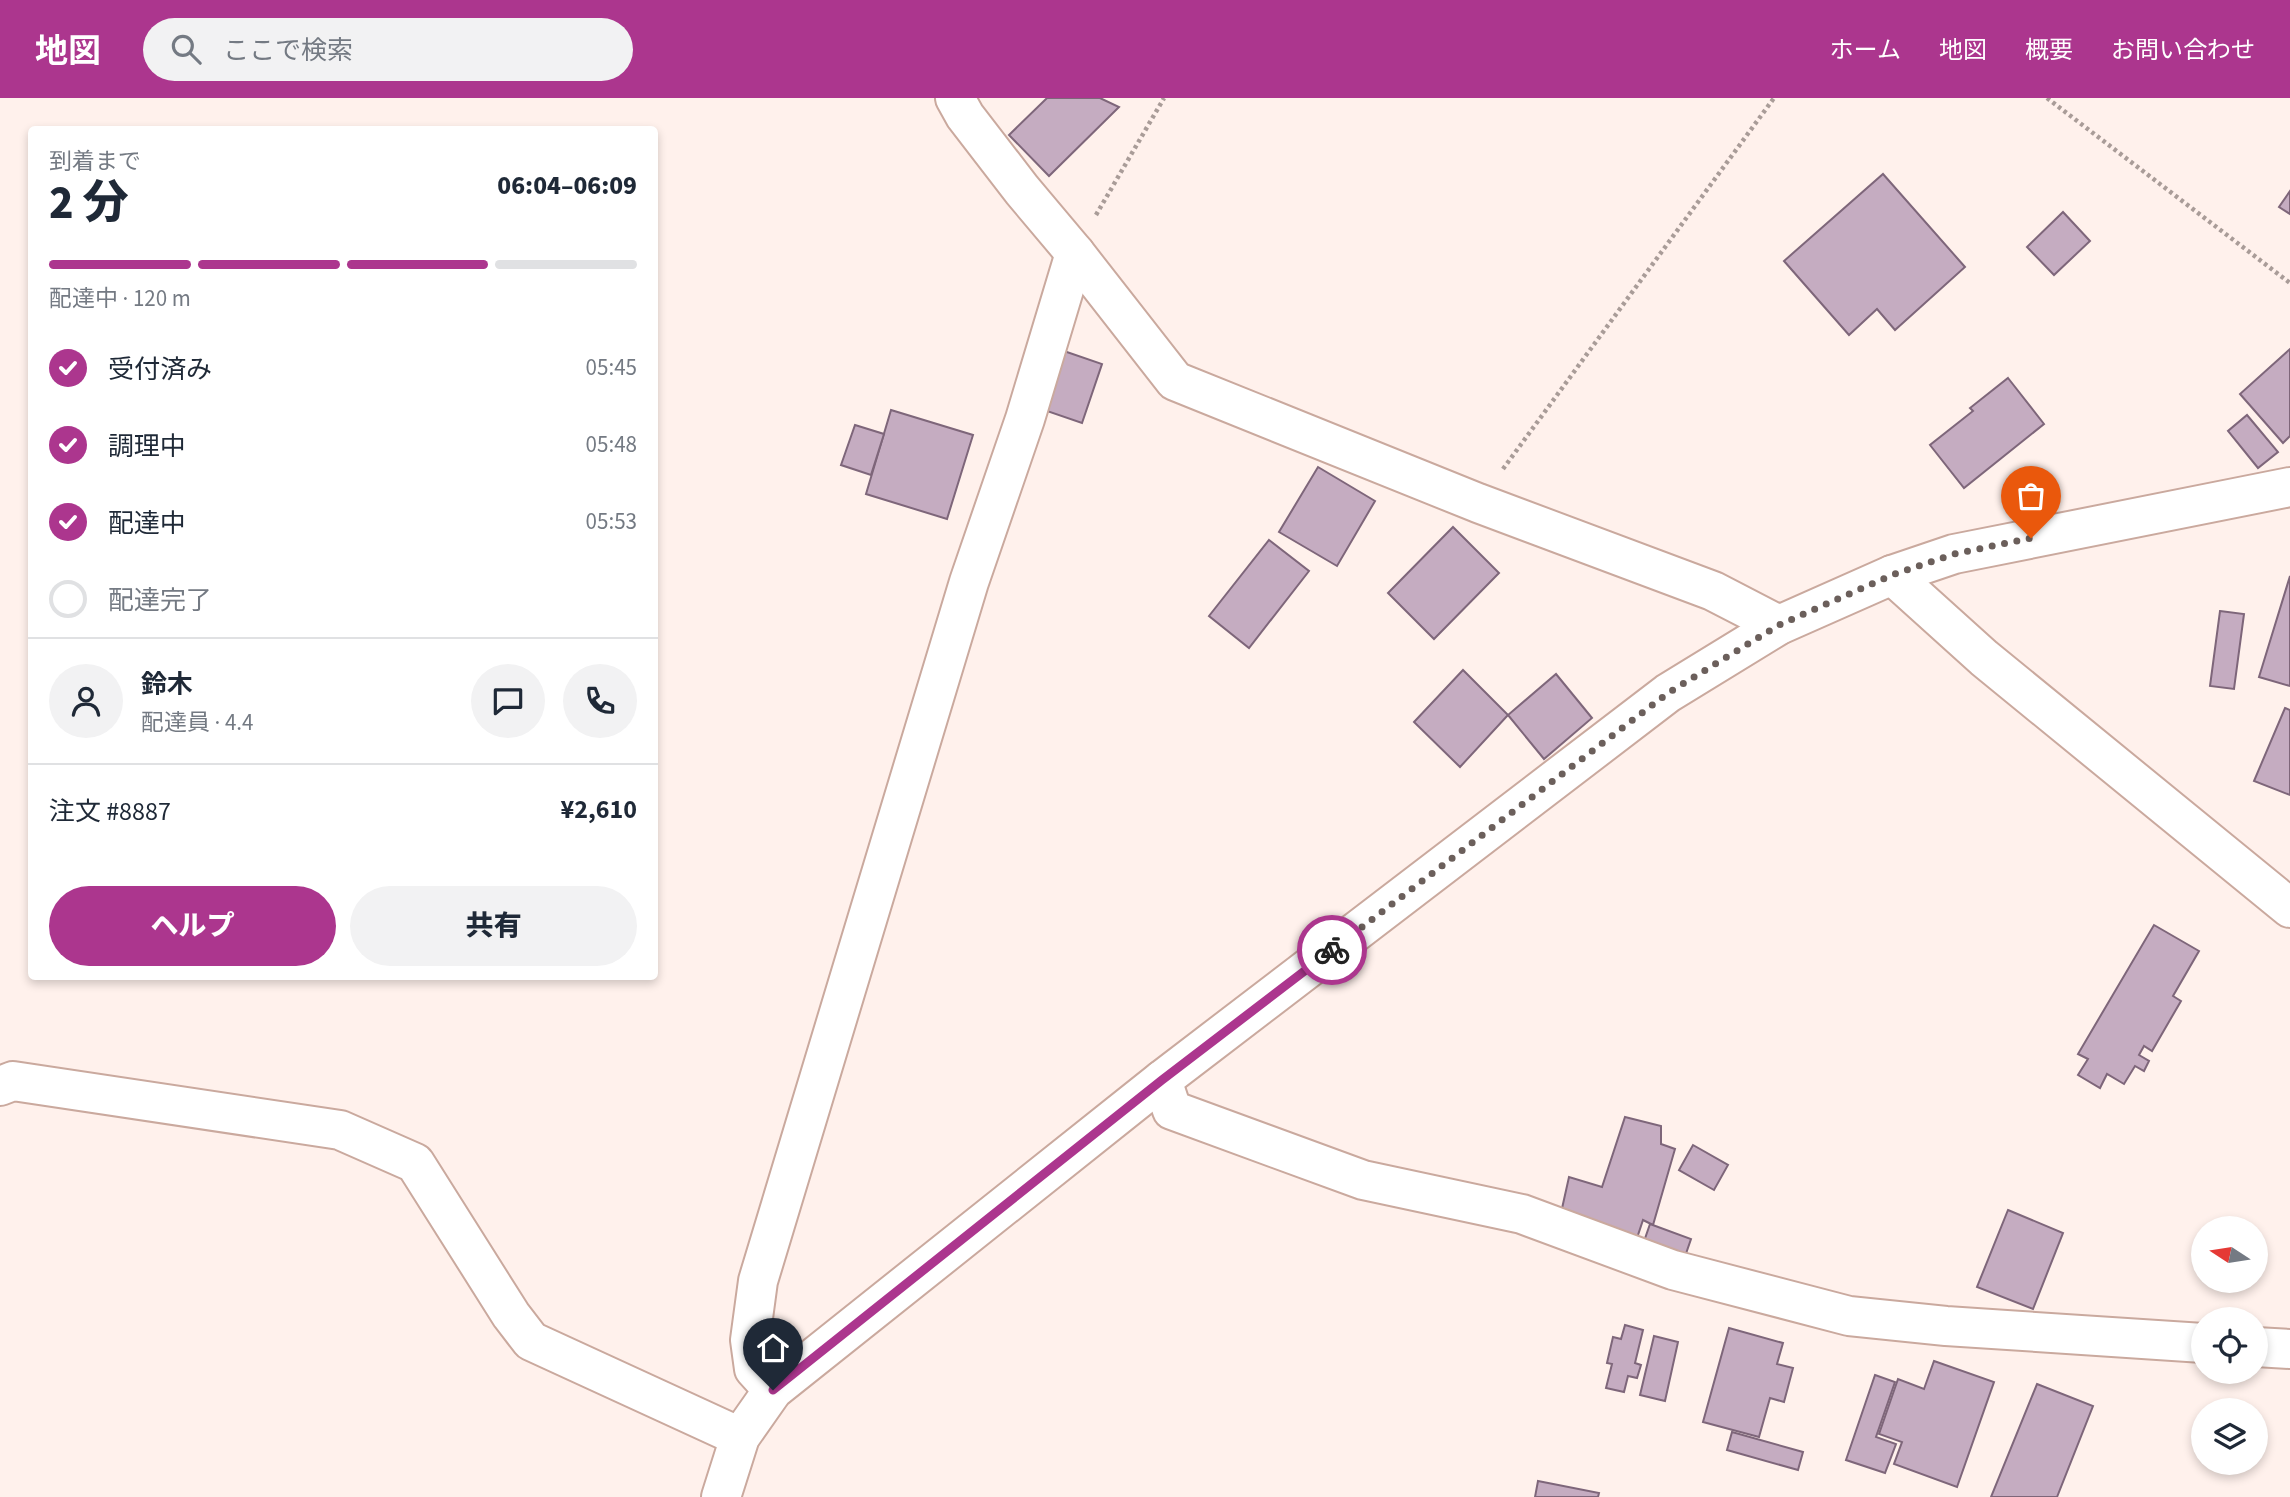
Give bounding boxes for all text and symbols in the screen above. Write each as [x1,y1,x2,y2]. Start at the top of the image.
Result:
search box [143,18,633,81]
text: 地図 [35,28,101,75]
icon: search [167,30,205,68]
text: ここで検索 [223,32,353,69]
text: ホーム [1830,33,1901,68]
text: 地図 [1939,33,1987,68]
text: 概要 [2025,33,2073,68]
text: お問い合わせ [2111,33,2255,68]
text: 到着まで [49,145,141,178]
text: 06:04–06:09 [497,167,637,204]
text: 2 分 [49,171,129,236]
text: 配達中 · 120 m [49,282,191,315]
icon: check [49,349,87,387]
text: 受付済み [108,351,212,388]
text: 05:45 [586,351,637,384]
icon: check [49,426,87,464]
text: 調理中 [108,428,186,465]
text: 05:48 [586,428,637,461]
pin [2001,466,2061,538]
icon: bag [2012,477,2050,515]
icon: check [49,503,87,541]
text: 配達中 [108,505,186,542]
text: 05:53 [586,505,637,538]
text: 配達完了 [108,582,212,619]
button: person [49,664,123,738]
button: chat [471,664,545,738]
button: phone [563,664,637,738]
text: 鈴木 [141,666,193,703]
text: 配達員 · 4.4 [141,706,254,739]
text: ¥2,610 [561,791,637,828]
text: 注文 #8887 [49,793,171,830]
button: ヘルプ [49,886,336,966]
button: 共有 [350,886,637,966]
courier [1297,915,1367,985]
icon: bike [1313,931,1351,969]
north arrow [2191,1216,2268,1293]
map controls [2191,1216,2268,1475]
button: locate [2191,1307,2268,1384]
pin [743,1318,803,1390]
icon: home [754,1329,792,1367]
button: layers [2191,1398,2268,1475]

